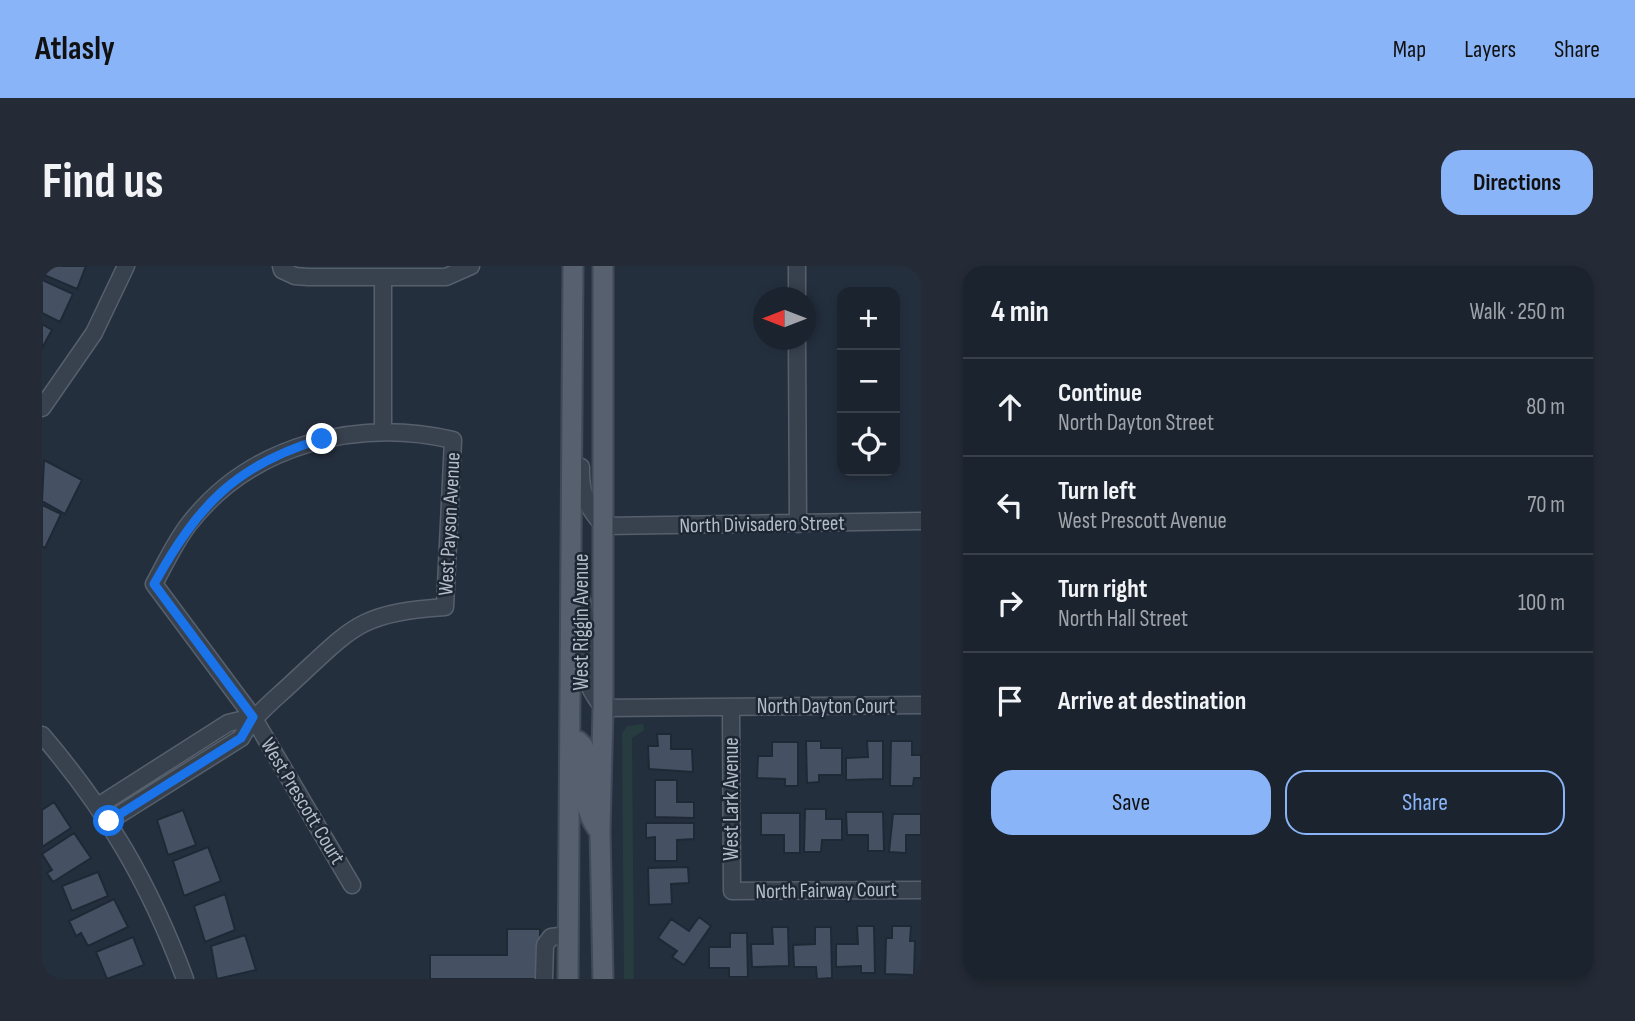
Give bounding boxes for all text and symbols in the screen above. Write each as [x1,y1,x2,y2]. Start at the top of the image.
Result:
text: Atlasly [35,29,115,69]
text: Map [1393,35,1426,64]
text: Layers [1464,35,1516,64]
text: Share [1554,35,1600,64]
button: Directions [1441,150,1593,215]
text: Find us [42,153,164,212]
north arrow [753,287,816,350]
map controls [837,287,900,476]
button: + [837,287,900,350]
text: 4 min [991,294,1049,330]
text: Walk · 250 m [1469,298,1565,326]
button: − [837,350,900,413]
text: Continue [1058,378,1142,409]
icon: ahead [991,388,1029,426]
text: 80 m [1526,393,1565,421]
text: North Dayton Street [1058,409,1214,437]
button: locate [837,413,900,476]
route end [306,423,337,454]
street label: West Payson Avenue [433,452,466,596]
text: Turn left [1058,476,1136,507]
icon: left [991,486,1029,524]
text: 70 m [1527,491,1565,519]
text: West Prescott Avenue [1058,507,1227,535]
street label: North Divisadero Street [679,511,845,538]
street label: West Riggin Avenue [569,554,594,690]
text: Turn right [1058,574,1147,605]
icon: right [991,584,1029,622]
text: 100 m [1518,589,1565,617]
text: North Hall Street [1058,605,1188,633]
icon: arrive [991,682,1029,720]
text: Arrive at destination [1058,686,1246,717]
street label: North Dayton Court [757,694,895,719]
street label: West Prescott Court [255,734,350,869]
street label: West Lark Avenue [719,737,744,861]
button: Save [991,770,1271,835]
button: Share [1285,770,1565,835]
route start [93,805,124,836]
street label: North Fairway Court [755,877,897,904]

